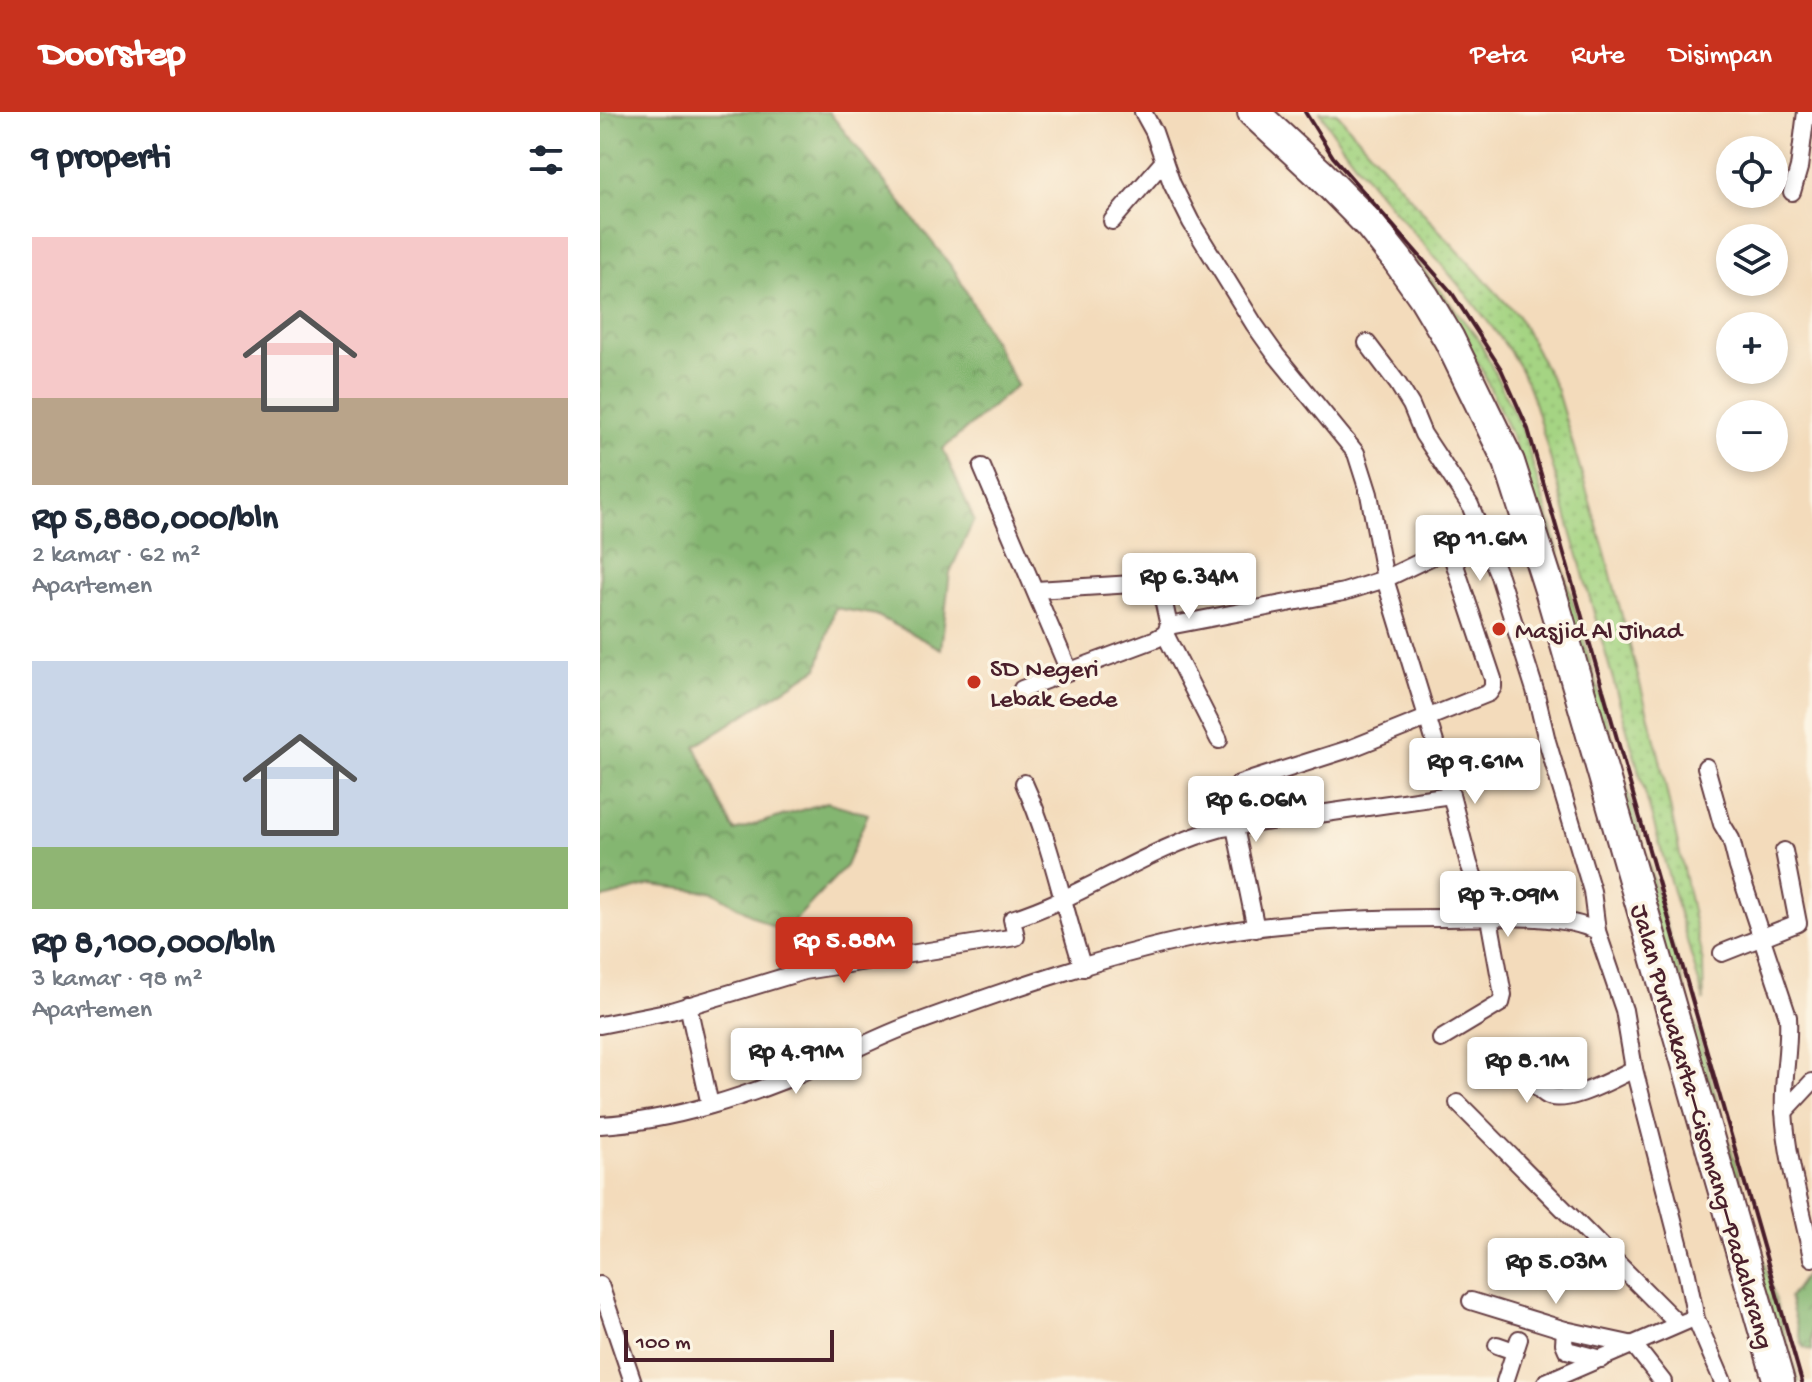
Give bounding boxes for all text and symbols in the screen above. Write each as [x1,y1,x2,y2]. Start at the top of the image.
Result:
text: Doorstep [40,34,186,78]
text: Peta [1470,40,1527,73]
text: Rute [1571,40,1625,73]
text: Disimpan [1669,40,1772,73]
map controls [1716,136,1788,472]
button: locate [1716,136,1788,208]
icon: filters [524,138,568,182]
text: 9 properti [32,140,171,180]
button: layers [1716,224,1788,296]
icon: home [228,289,372,433]
button: + [1716,312,1788,384]
button: − [1716,400,1788,472]
text: Rp 5,880,000/bln [32,501,278,541]
pin: Rp 11.6M [1397,515,1563,583]
text: Rp 11.6M [1434,525,1526,556]
text: 2 kamar · 62 m² [32,541,200,572]
pin: Rp 6.34M [1106,553,1272,621]
text: Rp 6.34M [1140,563,1238,594]
text: Apartemen [32,572,152,603]
place label: Masjid Al Jihad [1515,618,1684,649]
marker: Masjid Al Jihad [1490,620,1508,638]
place label: SD Negeri Lebak Gede [990,656,1118,717]
marker: SD Negeri Lebak Gede [965,673,983,691]
icon: home [228,713,372,857]
pin: Rp 9.61M [1392,738,1558,806]
text: Rp 9.61M [1427,748,1523,779]
pin: Rp 6.06M [1173,776,1339,844]
text: Rp 6.06M [1206,786,1306,817]
pin: Rp 7.09M [1425,871,1591,939]
text: Rp 7.09M [1458,881,1558,912]
street label: Jalan Purwakarta–Cisomang–Padalarang [1621,901,1778,1353]
pin: Rp 5.88M [761,917,927,985]
text: Rp 8,100,000/bln [32,925,275,965]
text: Rp 5.88M [794,927,894,958]
text: 3 kamar · 98 m² [32,965,202,996]
text: Apartemen [32,996,152,1027]
pin: Rp 4.91M [713,1028,879,1096]
pin: Rp 8.1M [1453,1037,1601,1105]
text: Rp 4.91M [749,1038,843,1069]
text: Rp 8.1M [1485,1047,1569,1078]
pin: Rp 5.03M [1473,1238,1639,1306]
text: Rp 5.03M [1506,1248,1606,1279]
scale bar [624,1326,834,1362]
text: 100 m [636,1331,691,1357]

